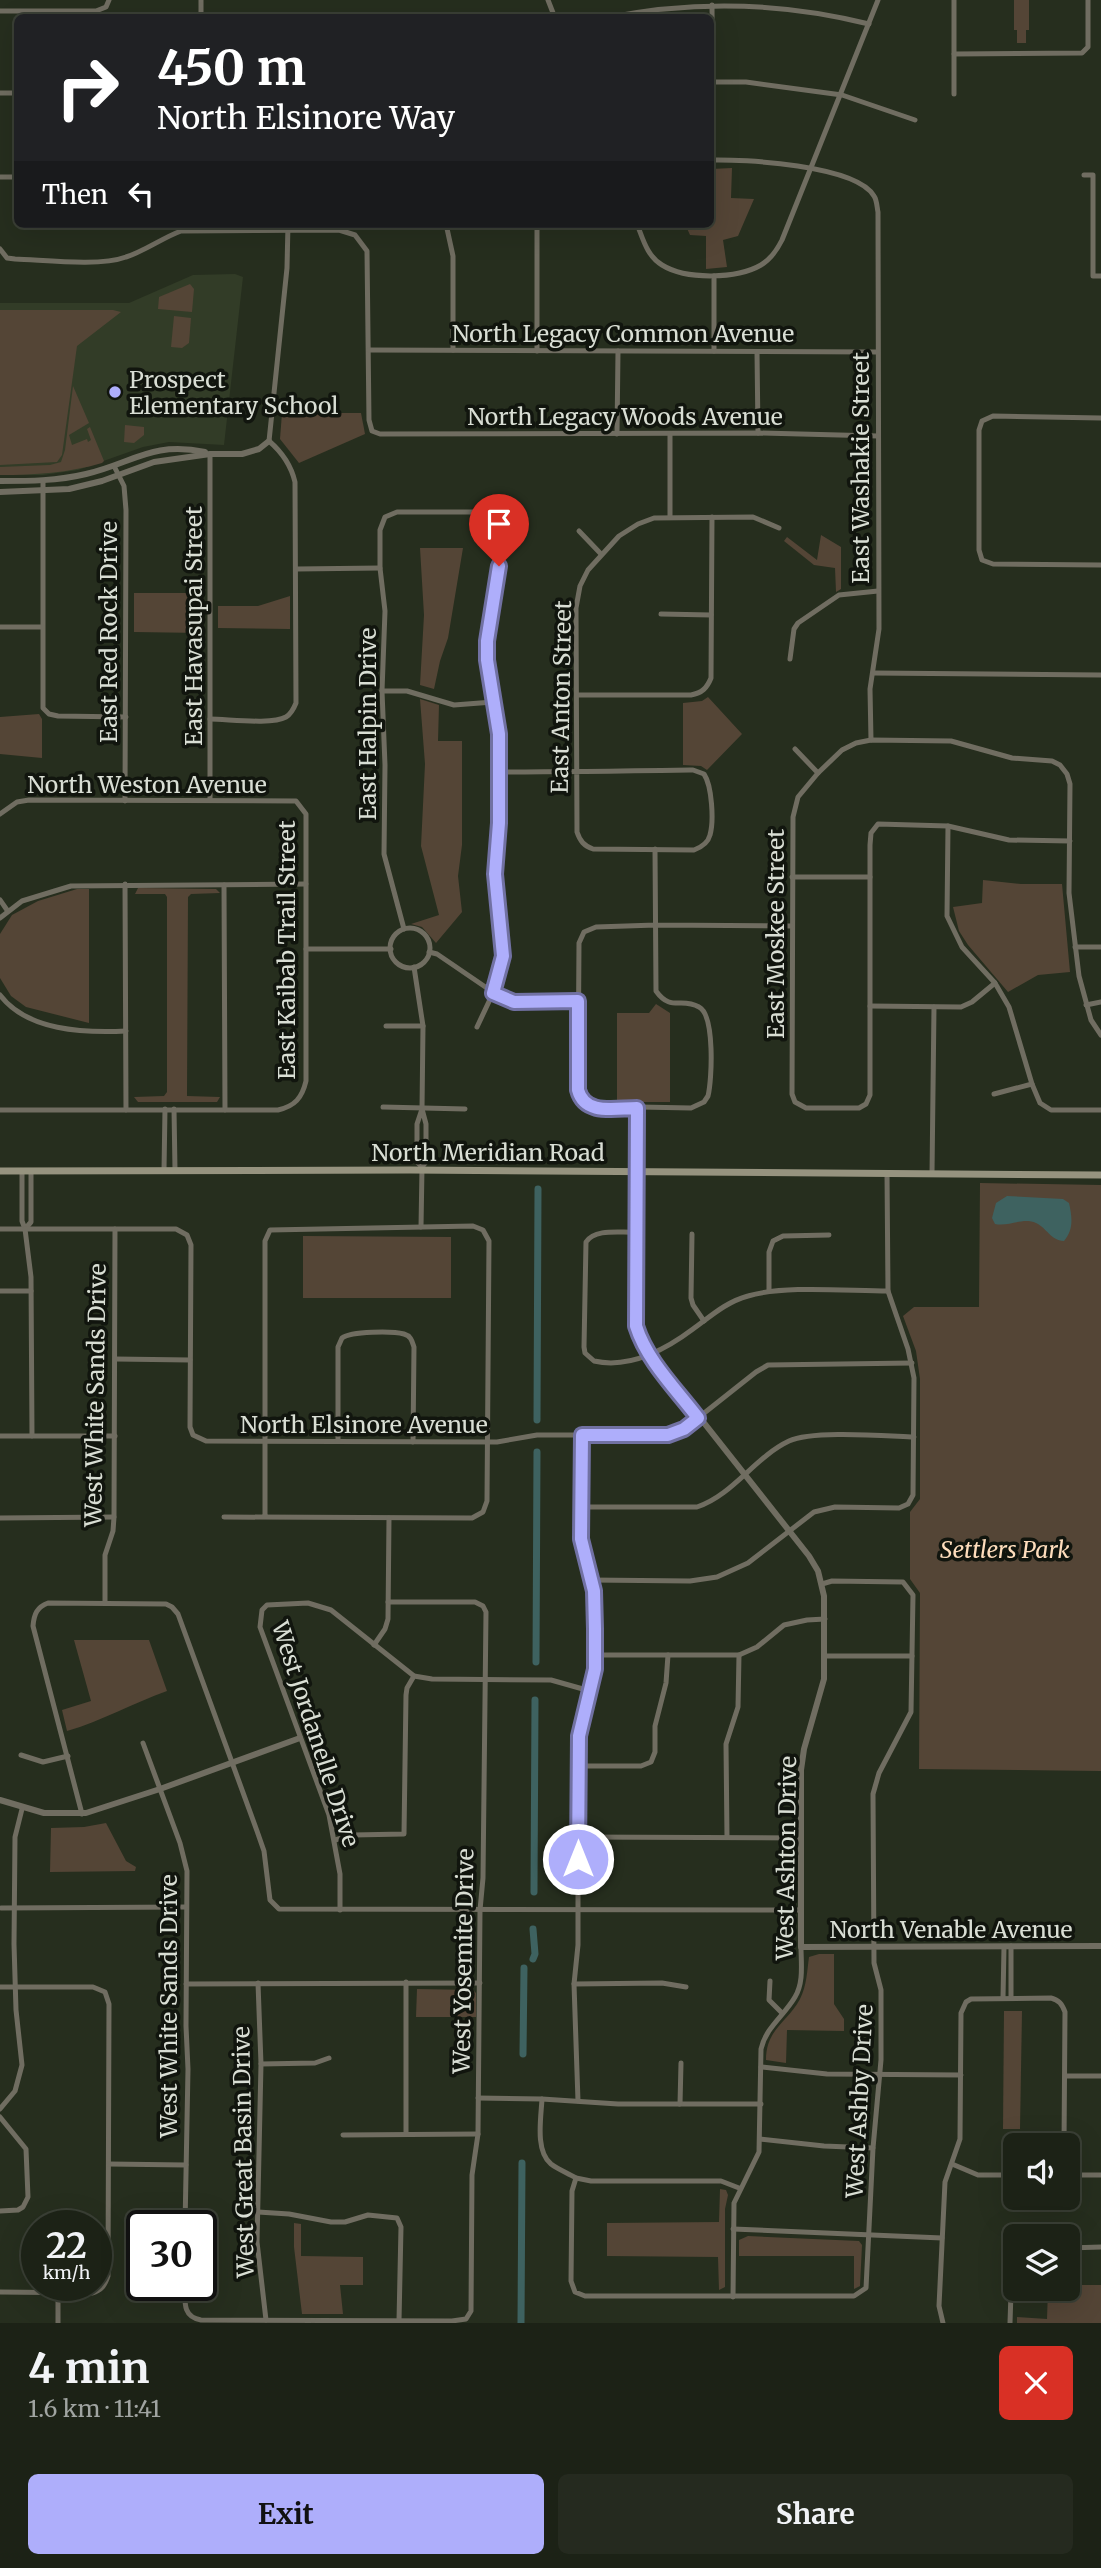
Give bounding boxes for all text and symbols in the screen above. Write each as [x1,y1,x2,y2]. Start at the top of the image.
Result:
text: 450 m [157,37,306,98]
icon: right [42,42,133,133]
text: North Elsinore Way [157,98,455,138]
icon: left [122,175,160,213]
text: Then [42,178,108,211]
street label: North Legacy Common Avenue [452,319,794,348]
street label: East Washakie Street [846,352,875,584]
place label: Prospect Elementary School [129,365,338,420]
marker: Prospect Elementary School [107,384,123,400]
street label: North Legacy Woods Avenue [467,402,783,431]
pin [469,494,529,566]
icon: arrive [480,505,518,543]
street label: East Havasupai Street [179,506,208,746]
street label: East Red Rock Drive [94,521,123,743]
street label: East Anton Street [545,600,577,794]
street label: East Halpin Drive [353,628,382,820]
street label: North Weston Avenue [27,770,267,799]
street label: East Kaibab Trail Street [272,820,301,1080]
street label: East Moskee Street [761,829,790,1039]
street label: North Meridian Road [371,1138,605,1167]
street label: West White Sands Drive [78,1263,112,1528]
street label: North Elsinore Avenue [240,1410,488,1439]
park label: Settlers Park [940,1535,1070,1564]
street label: West Jordanelle Drive [265,1617,366,1851]
street label: West Ashton Drive [770,1756,802,1961]
position arrow [541,1822,615,1896]
street label: West Yosemite Drive [447,1848,479,2075]
street label: West White Sands Drive [154,1874,183,2139]
street label: North Venable Avenue [829,1915,1073,1944]
street label: West Ashby Drive [839,2003,879,2200]
street label: West Great Basin Drive [226,2026,260,2279]
map controls [1003,2133,1080,2301]
button: sound [1003,2133,1080,2210]
speed limit sign: 30 [126,2210,217,2301]
text: 22 [46,2224,87,2268]
button: layers [1003,2224,1080,2301]
text: km/h [43,2261,90,2284]
text: 4 min [28,2342,150,2394]
button: close [999,2346,1073,2420]
text: 1.6 km · 11:41 [28,2394,161,2423]
button: Exit [28,2474,544,2554]
button: Share [558,2474,1073,2554]

